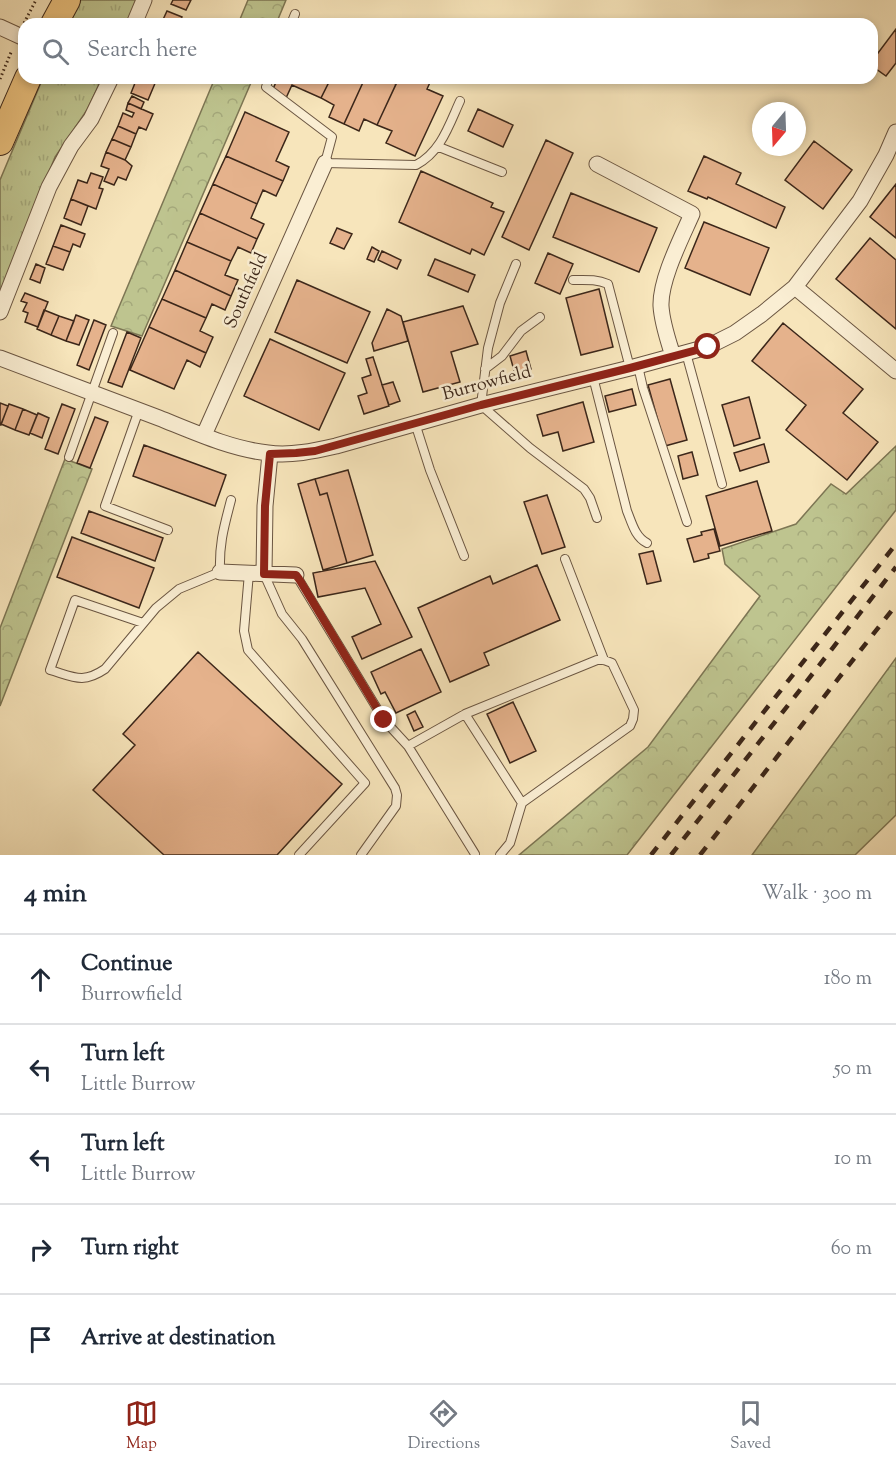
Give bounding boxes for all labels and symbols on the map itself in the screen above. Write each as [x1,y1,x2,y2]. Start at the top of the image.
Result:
north arrow [752,102,806,156]
street label: Southfield [219,249,275,333]
route start [694,333,720,359]
street label: Burrowfield [440,360,534,408]
route end [370,706,396,732]

